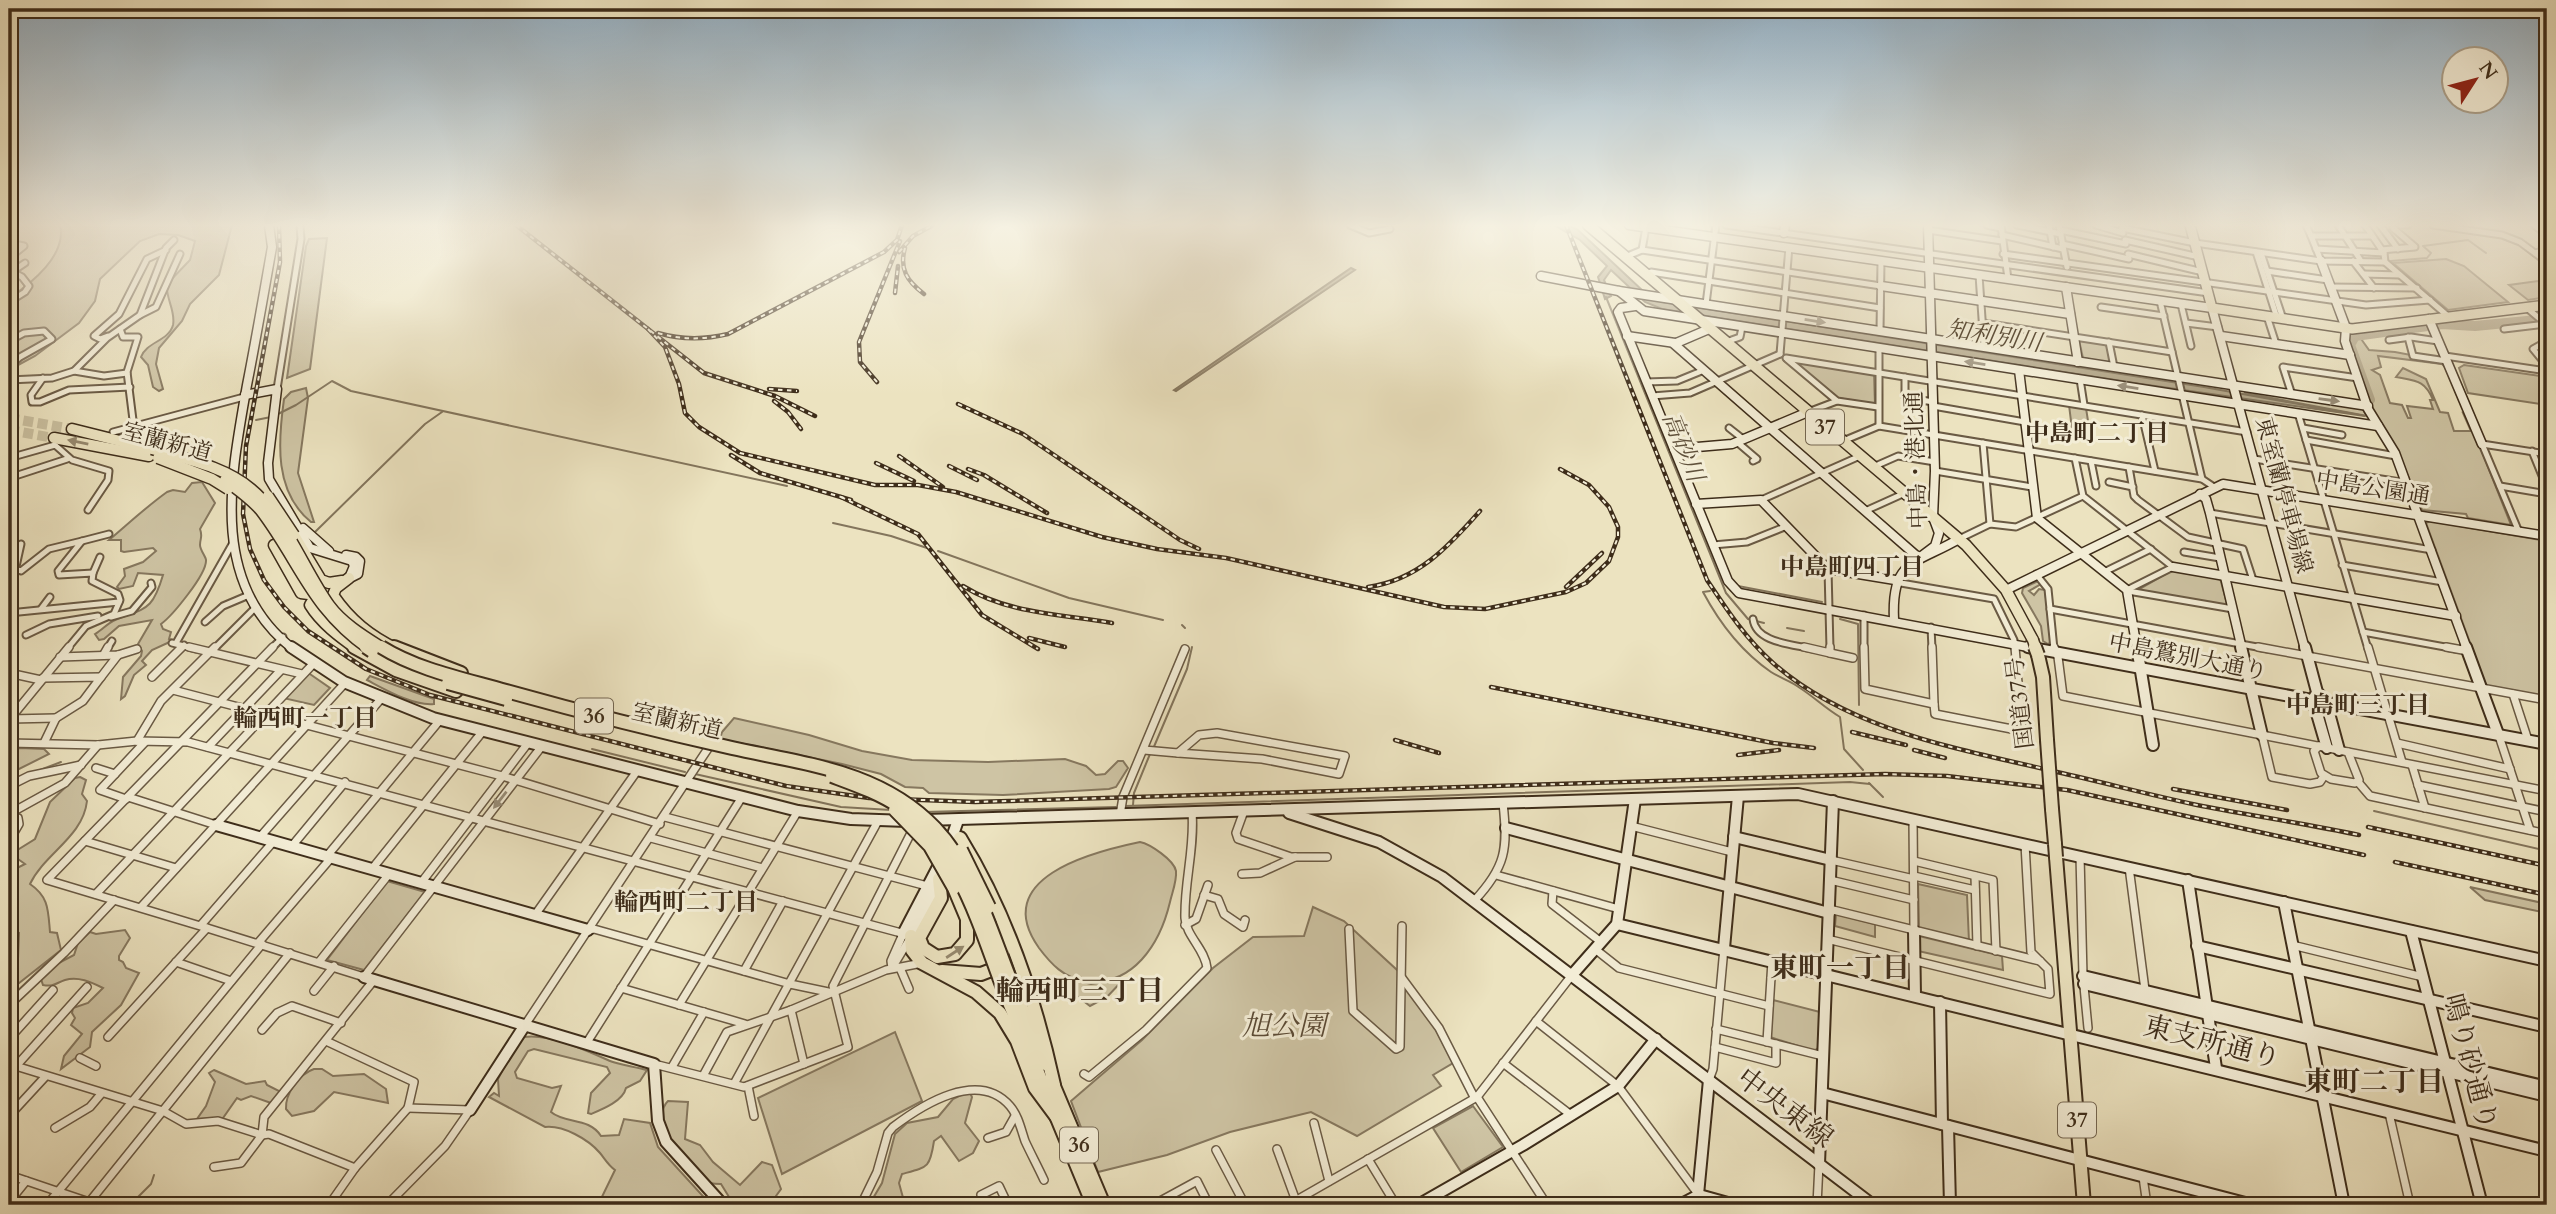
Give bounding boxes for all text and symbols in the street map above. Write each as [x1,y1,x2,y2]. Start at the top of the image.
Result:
north arrow [2440,46,2510,116]
text: N [2473,56,2504,85]
water label: 知利別川 [1944,312,2047,360]
one-way arrow [1804,316,1826,327]
one-way arrow [1964,357,1986,368]
one-way arrow [2117,381,2139,392]
street label: 中島・港北通 [1898,391,1934,529]
one-way arrow [2318,395,2340,406]
water label: 高砂川 [1654,407,1713,489]
road number: 37 [1806,410,1844,444]
street label: 東室蘭停車場線 [2248,413,2320,577]
street label: 室蘭新道 [119,415,215,469]
district label: 中島町二丁目 [2025,417,2169,450]
one-way arrow [67,437,89,448]
street label: 中島公園通 [2314,464,2432,512]
district label: 中島町四丁目 [1780,551,1924,584]
street label: 中島鷲別大通り [2106,626,2270,688]
street label: 国道37号 [1999,655,2041,751]
district label: 中島町三丁目 [2286,689,2430,722]
street label: 室蘭新道 [629,696,725,746]
road number: 36 [575,698,613,734]
district label: 輪西町一丁目 [233,702,377,735]
one-way arrow [493,791,508,809]
district label: 輪西町二丁目 [614,886,758,919]
one-way arrow [945,945,965,958]
district label: 東町一丁目 [1770,949,1910,987]
district label: 輪西町三丁目 [996,972,1164,1010]
street label: 鳴り砂通り [2434,989,2506,1135]
park label: 旭公園 [1242,1007,1330,1045]
street label: 東支所通り [2139,1007,2285,1077]
street label: 中央東線 [1729,1059,1841,1157]
district label: 東町二丁目 [2304,1063,2444,1101]
road number: 37 [2058,1102,2096,1138]
road number: 36 [1060,1128,1098,1162]

